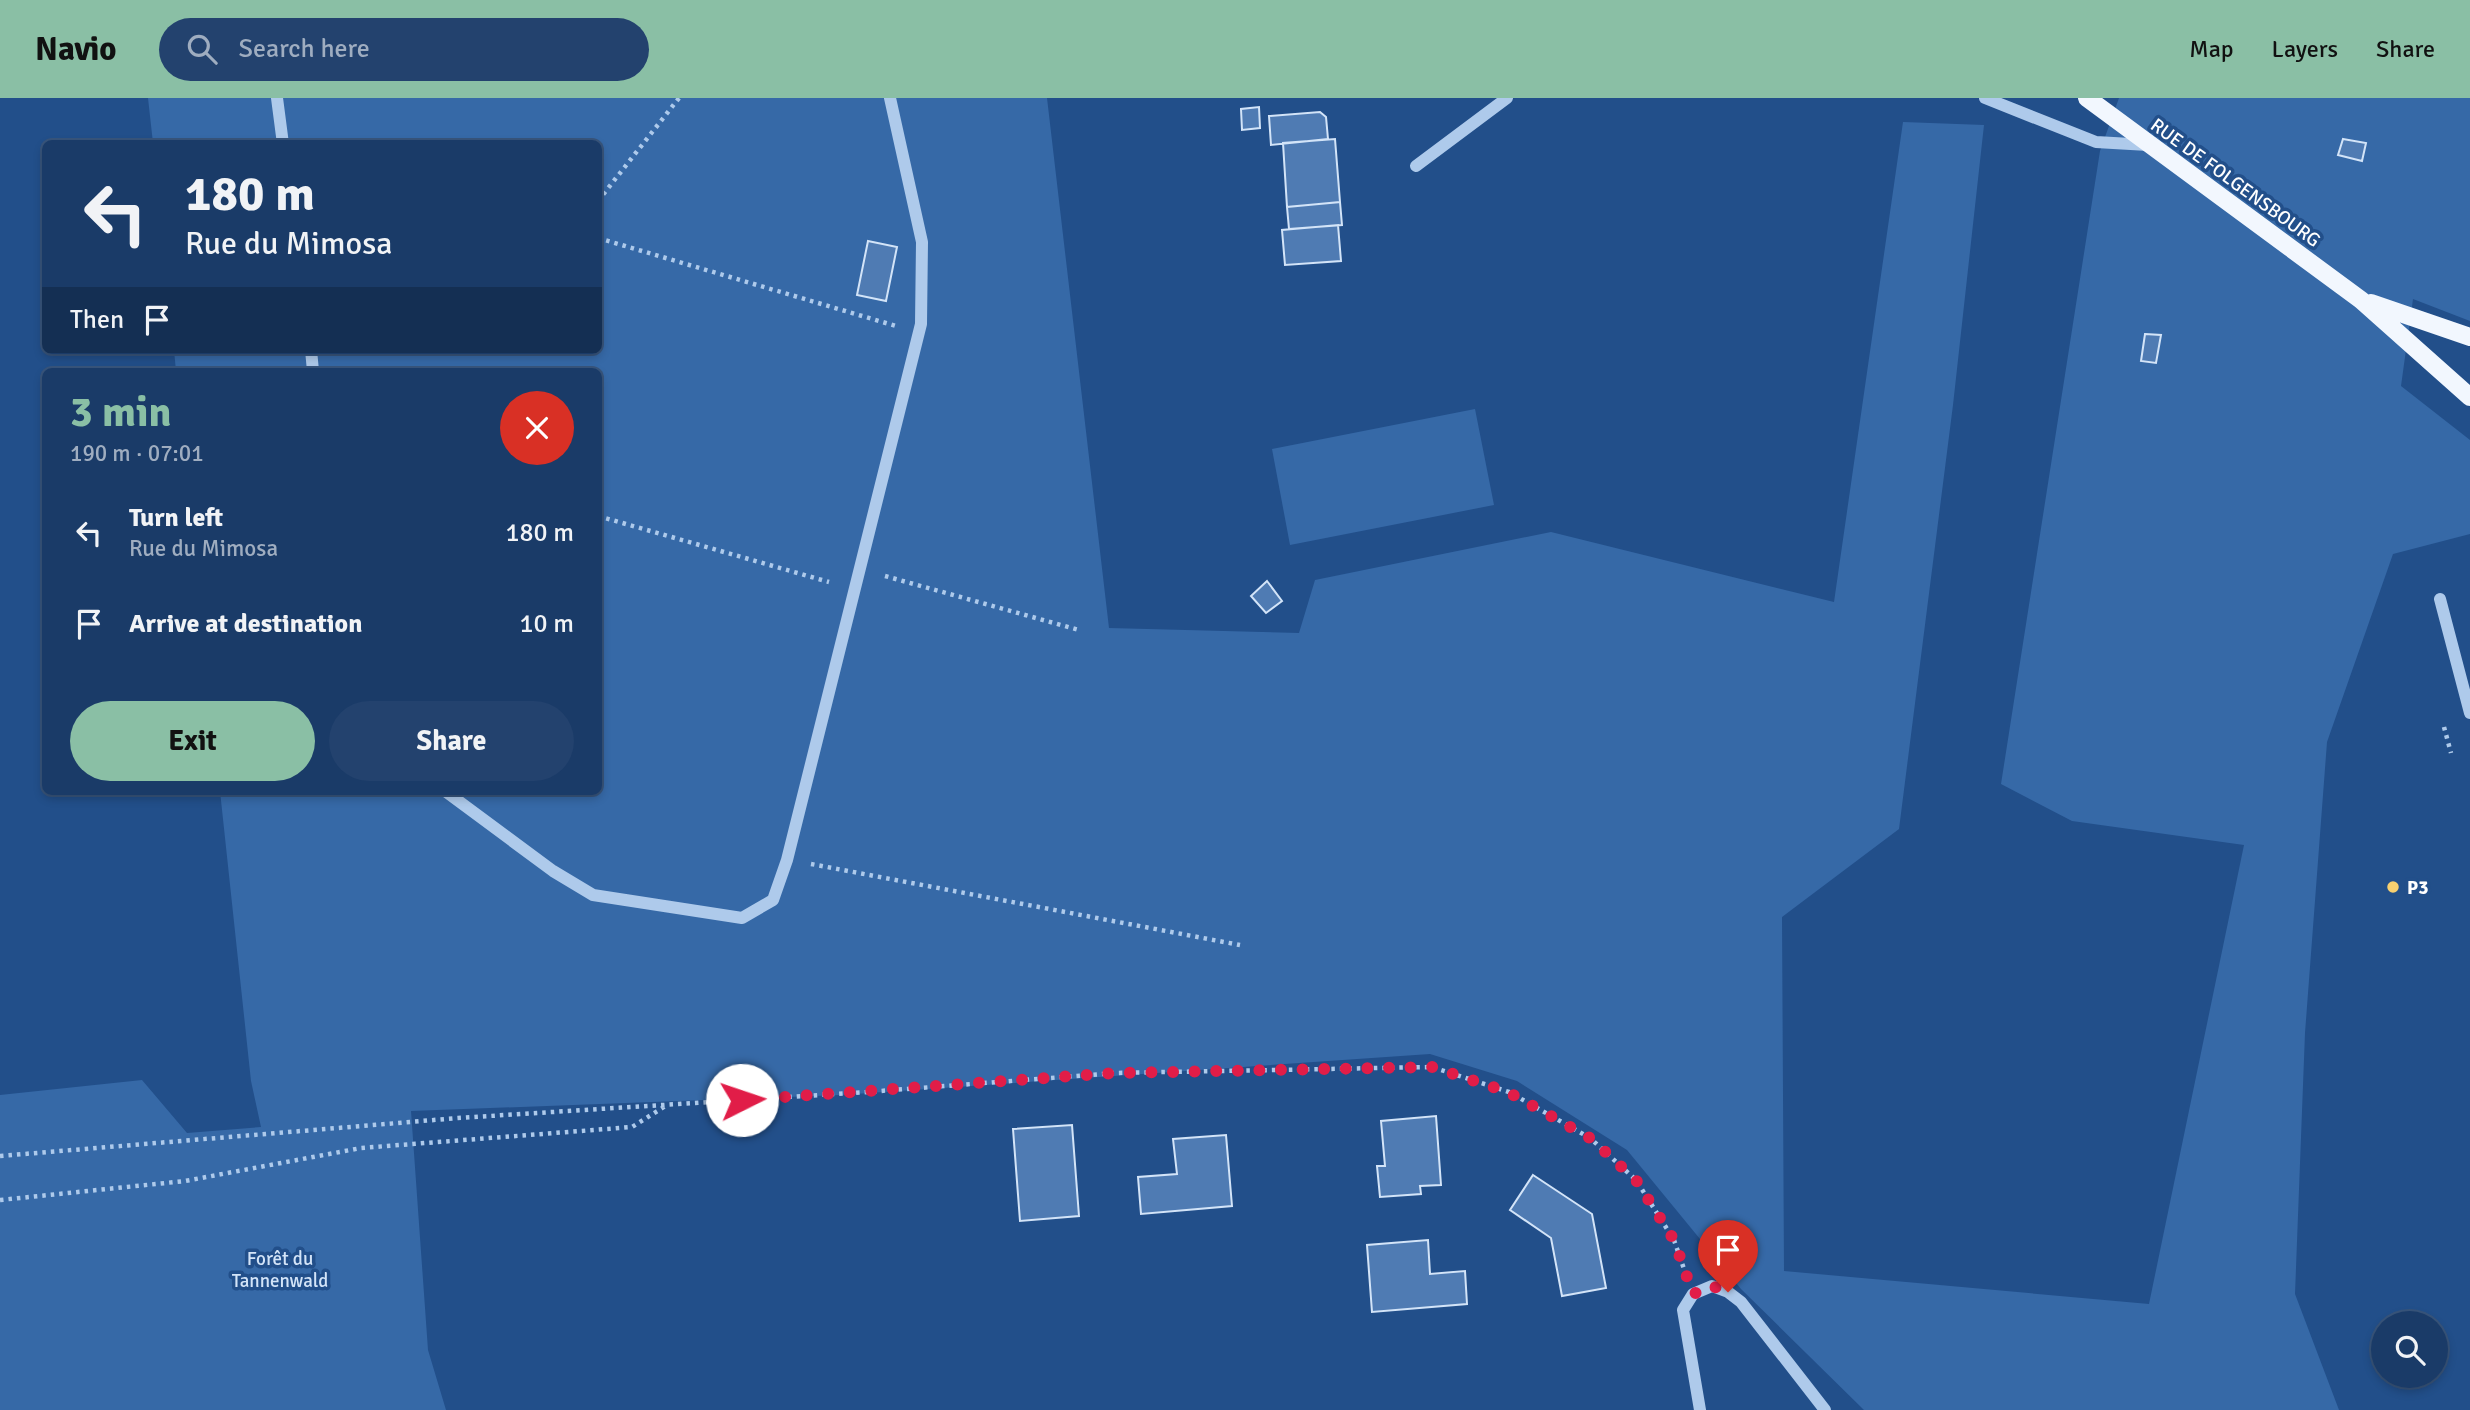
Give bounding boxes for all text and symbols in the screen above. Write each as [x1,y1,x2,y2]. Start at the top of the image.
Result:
search box [159,18,649,81]
text: Navio [35,29,117,70]
icon: search [183,30,221,68]
text: Search here [239,33,370,65]
text: Map [2189,34,2234,64]
text: Layers [2272,34,2338,64]
text: Share [2376,34,2435,64]
street label: RUE DE FOLGENSBOURG [2146,113,2325,253]
text: 180 m [185,164,315,224]
icon: left [70,168,161,259]
text: Rue du Mimosa [185,224,392,263]
icon: arrive [138,301,176,339]
text: Then [70,304,124,336]
text: 3 min [70,387,171,438]
button: close [500,391,574,465]
text: 190 m · 07:01 [70,439,204,468]
text: Turn left [129,502,223,534]
icon: left [70,514,108,552]
text: 180 m [505,517,574,549]
text: Rue du Mimosa [129,534,278,563]
icon: arrive [70,605,108,643]
text: Arrive at destination [129,608,362,640]
text: 10 m [519,608,574,640]
button: Exit [70,701,315,781]
button: Share [329,701,574,781]
place label: P3 [2407,876,2428,900]
marker: P3 [2385,879,2401,895]
position arrow [705,1063,779,1137]
pin [1698,1220,1758,1292]
icon: arrive [1709,1231,1747,1269]
park label: Forêt du Tannenwald [232,1247,328,1293]
map controls [2371,1311,2448,1388]
button: search [2371,1311,2448,1388]

